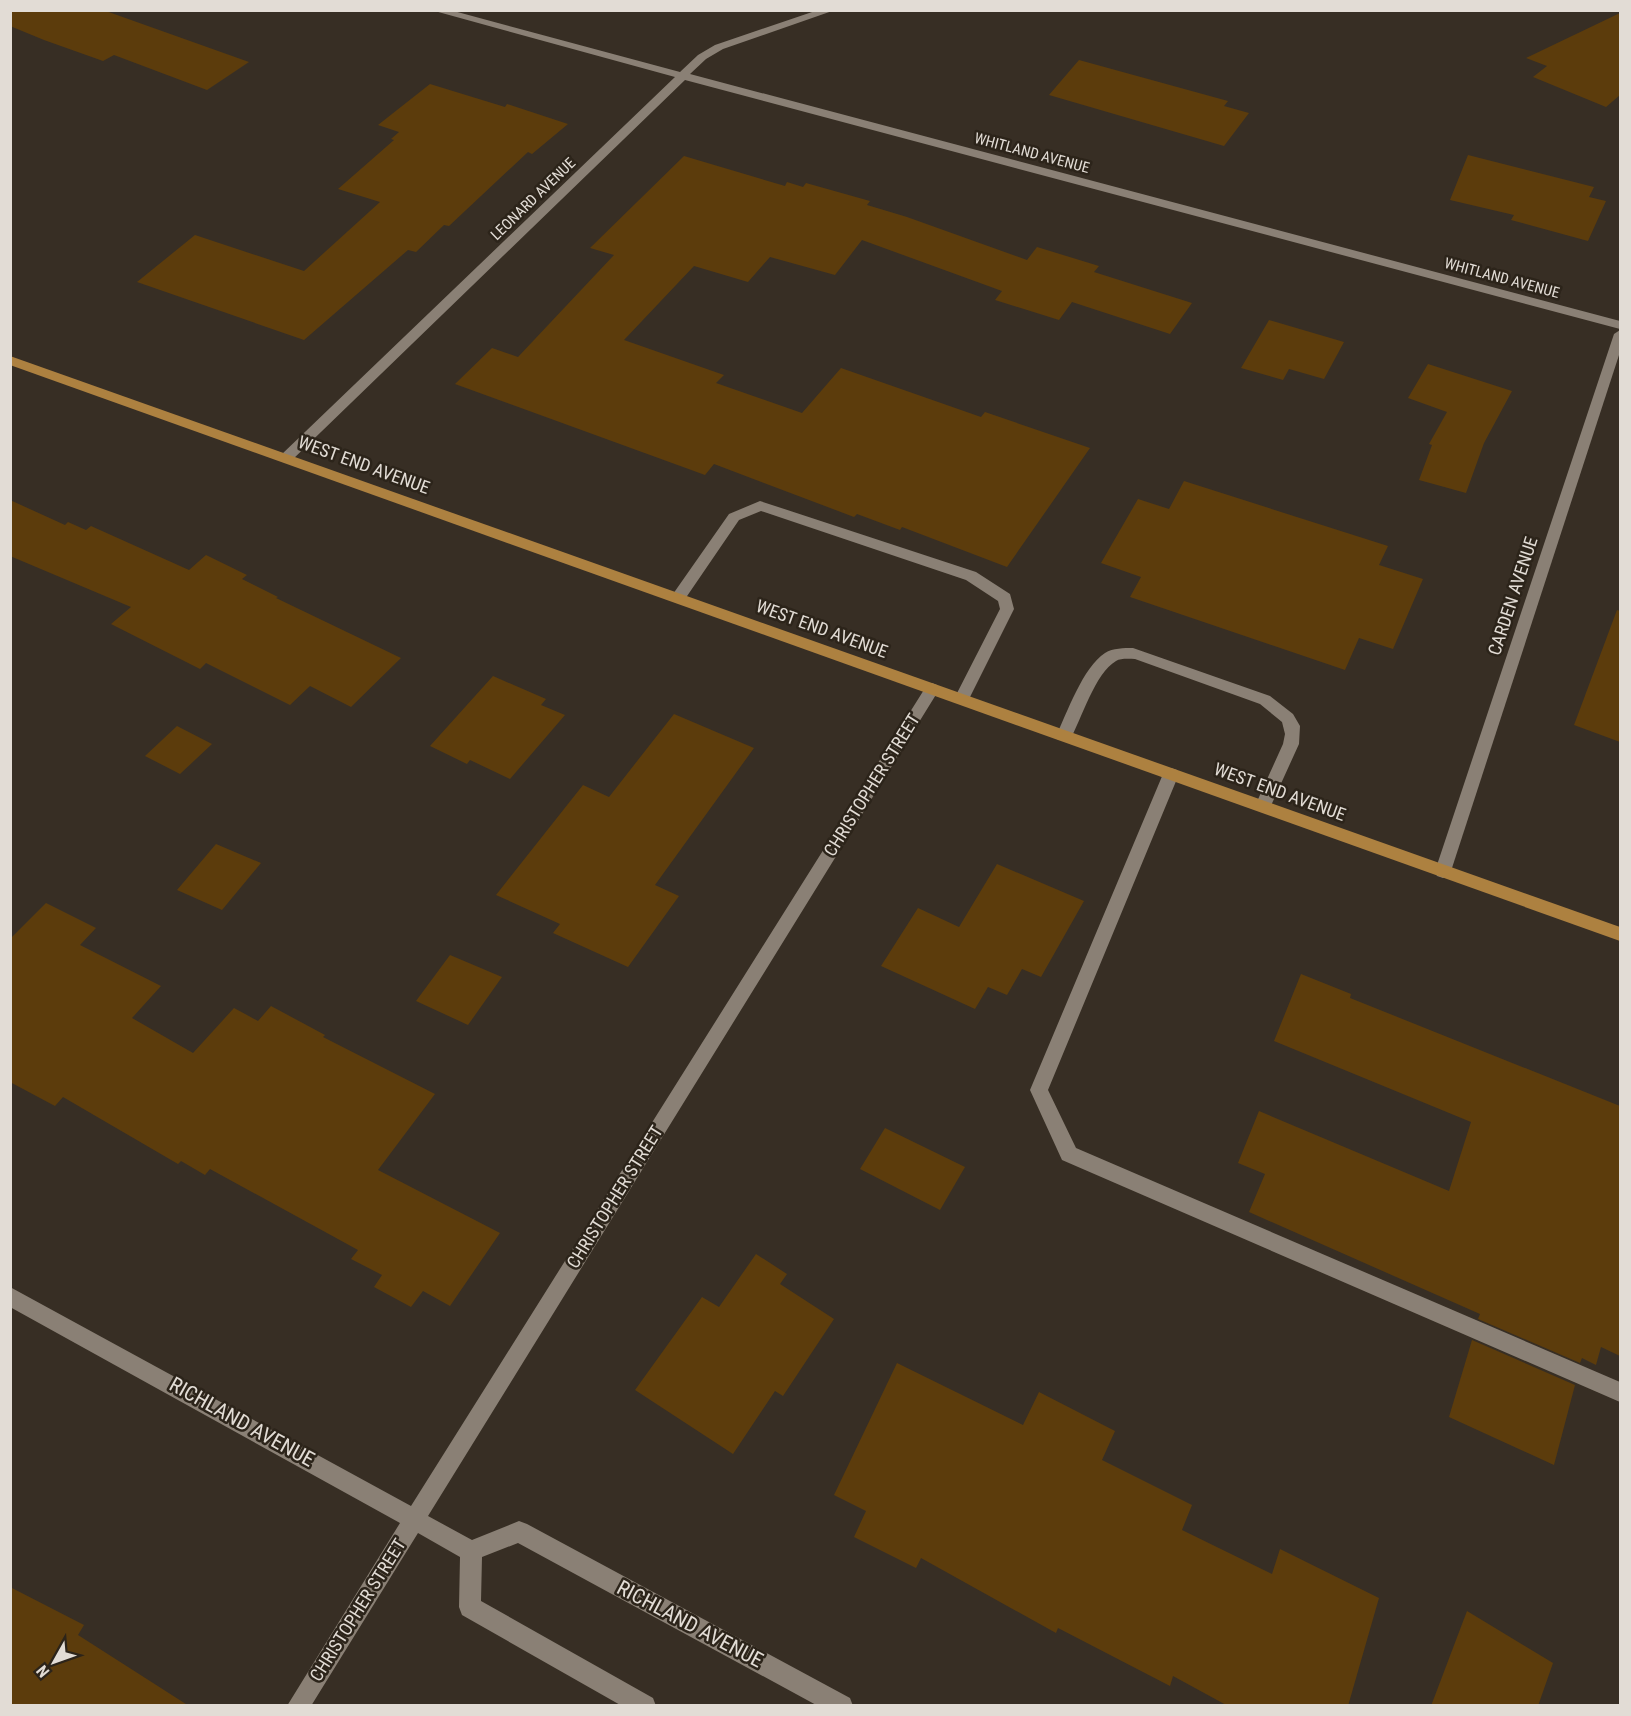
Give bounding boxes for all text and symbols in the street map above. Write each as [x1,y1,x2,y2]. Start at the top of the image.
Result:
street label: WHITLAND AVENUE [973,129,1091,177]
street label: LEONARD AVENUE [487,154,579,244]
street label: WHITLAND AVENUE [1443,254,1561,302]
street label: WEST END AVENUE [295,431,433,498]
street label: CARDEN AVENUE [1483,534,1542,658]
street label: WEST END AVENUE [753,595,891,662]
street label: CHRISTOPHER STREET [819,710,924,860]
street label: WEST END AVENUE [1211,758,1349,825]
street label: CHRISTOPHER STREET [562,1122,667,1272]
street label: RICHLAND AVENUE [165,1372,319,1472]
street label: CHRISTOPHER STREET [305,1535,410,1685]
street label: RICHLAND AVENUE [613,1575,767,1673]
north arrow [24,1632,84,1692]
text: N [32,1661,53,1681]

